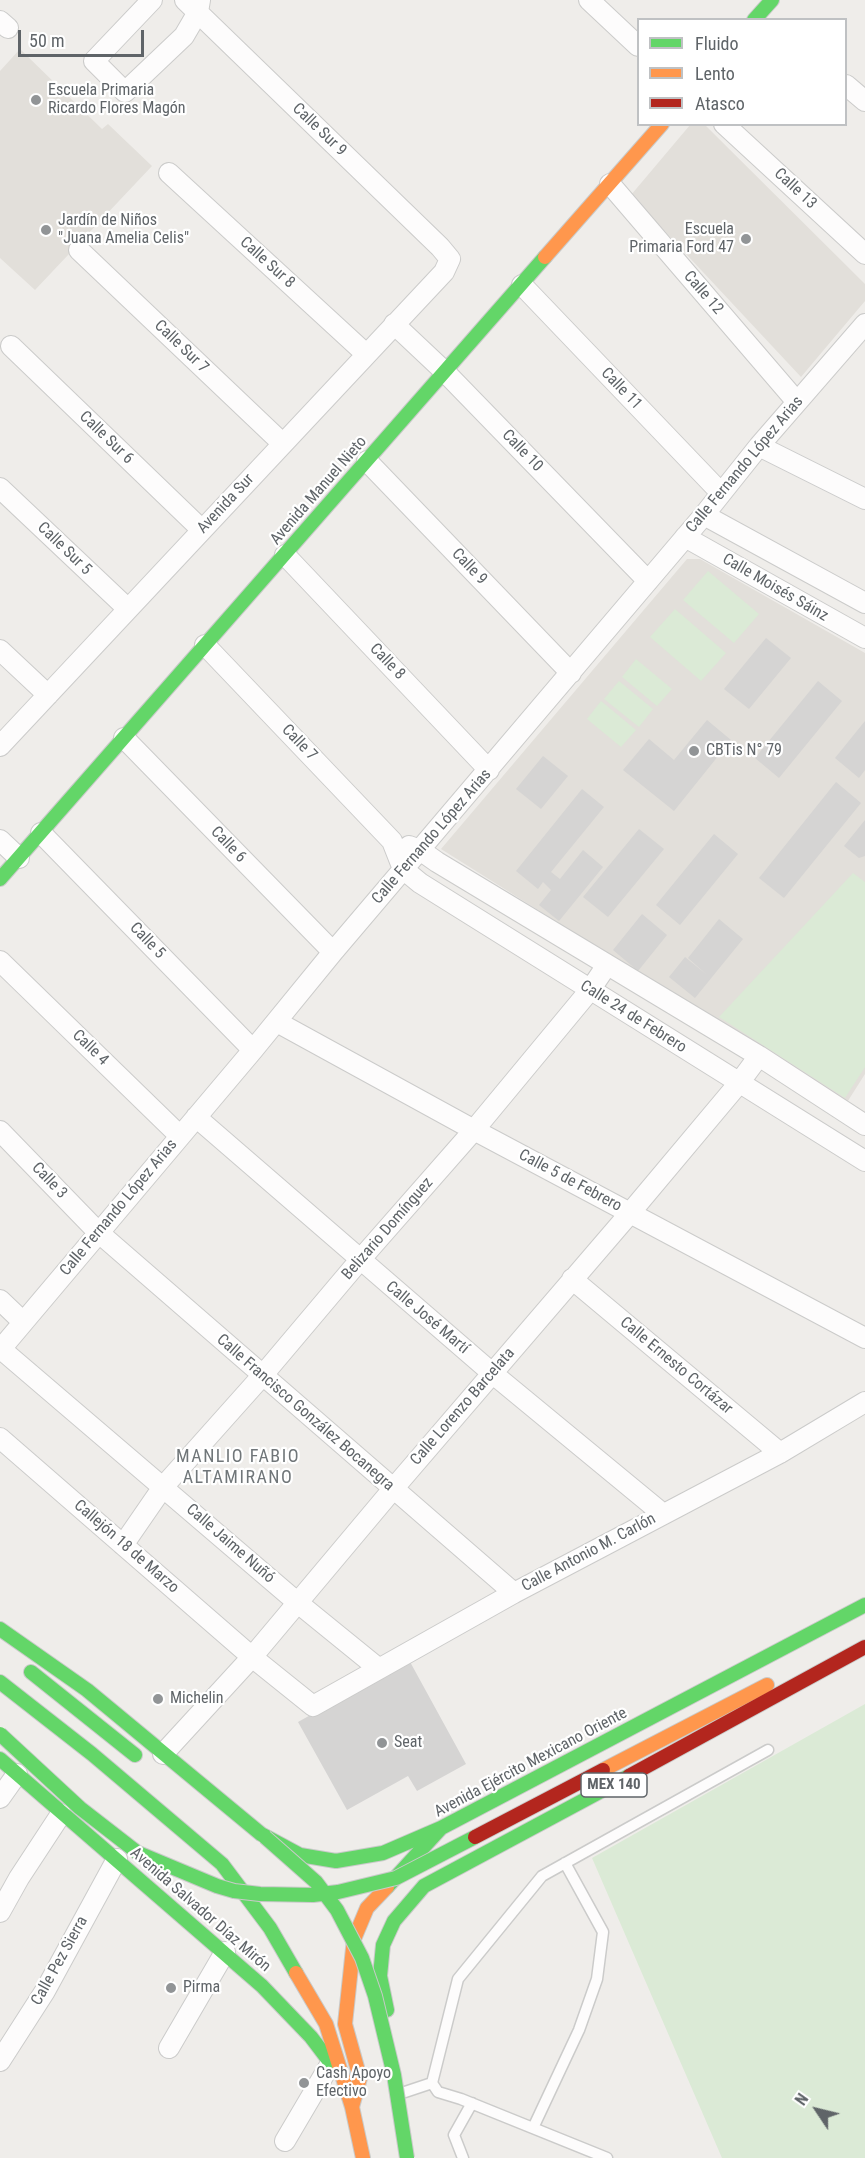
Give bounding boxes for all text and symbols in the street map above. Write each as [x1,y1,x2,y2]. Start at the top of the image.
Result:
scale bar [21,18,147,56]
legend [637,18,847,126]
text: 50 m [29,30,64,51]
text: Fluido [695,33,739,54]
text: Lento [695,63,735,84]
place label: Escuela Primaria Ricardo Flores Magón [48,81,186,119]
marker: Escuela Primaria Ricardo Flores Magón [29,93,43,107]
text: Atasco [695,93,745,114]
street label: Calle Sur 9 [288,100,350,160]
street label: Calle 13 [770,165,820,213]
place label: Jardín de Niños "Juana Amelia Celis" [58,211,189,249]
place label: Escuela Primaria Ford 47 [629,220,734,258]
marker: Jardín de Niños "Juana Amelia Celis" [39,223,53,237]
marker: Escuela Primaria Ford 47 [739,232,753,246]
street label: Calle Sur 8 [235,233,299,293]
street label: Calle 12 [679,267,727,319]
street label: Calle Sur 7 [150,317,212,377]
street label: Calle 11 [596,364,646,414]
street label: Calle Fernando López Arias [682,393,808,537]
street label: Calle Sur 6 [75,408,137,468]
street label: Calle 10 [497,426,547,476]
street label: Avenida Manuel Nieto [267,433,371,549]
street label: Avenida Sur [194,470,258,538]
street label: Calle Sur 5 [33,519,95,579]
street label: Calle 9 [447,545,491,589]
street label: Calle Moisés Sáinz [719,550,831,626]
street label: Calle 8 [365,640,409,684]
street label: Calle 7 [277,721,321,765]
place label: CBTis N° 79 [706,741,782,761]
marker: CBTis N° 79 [687,744,701,758]
street label: Calle Fernando López Arias [368,766,496,908]
street label: Calle 6 [206,823,250,867]
street label: Calle 5 [125,919,169,963]
street label: Calle 24 de Febrero [576,977,690,1057]
street label: Calle 4 [68,1026,112,1070]
street label: Calle Fernando López Arias [56,1136,182,1280]
street label: Calle 5 de Febrero [515,1146,625,1216]
street label: Calle 3 [27,1159,71,1203]
street label: Belizario Domínguez [338,1174,438,1284]
street label: Calle José Martí [381,1278,473,1358]
street label: Calle Ernesto Cortázar [616,1313,736,1419]
street label: Calle Francisco González Bocanegra [212,1331,398,1495]
street label: Calle Lorenzo Barcelata [407,1344,519,1470]
district label: MANLIO FABIO ALTAMIRANO [176,1446,300,1488]
street label: Callejón 18 de Marzo [70,1496,182,1598]
street label: Calle Jaime Nuñó [182,1500,278,1588]
street label: Calle Antonio M. Carlón [519,1510,659,1596]
place label: Michelin [170,1689,223,1709]
marker: Michelin [151,1692,165,1706]
street label: Avenida Ejército Mexicano Oriente [431,1704,631,1822]
place label: Seat [394,1733,422,1753]
marker: Seat [375,1736,389,1750]
road number: MEX 140 [581,1773,647,1797]
street label: Avenida Salvador Díaz Mirón [126,1844,274,1976]
street label: Calle Pez Sierra [28,1913,92,2009]
place label: Pirma [183,1978,220,1998]
marker: Pirma [164,1981,178,1995]
place label: Cash Apoyo Efectivo [316,2064,391,2102]
marker: Cash Apoyo Efectivo [297,2076,311,2090]
north arrow [787,2080,847,2140]
text: N [791,2090,812,2109]

